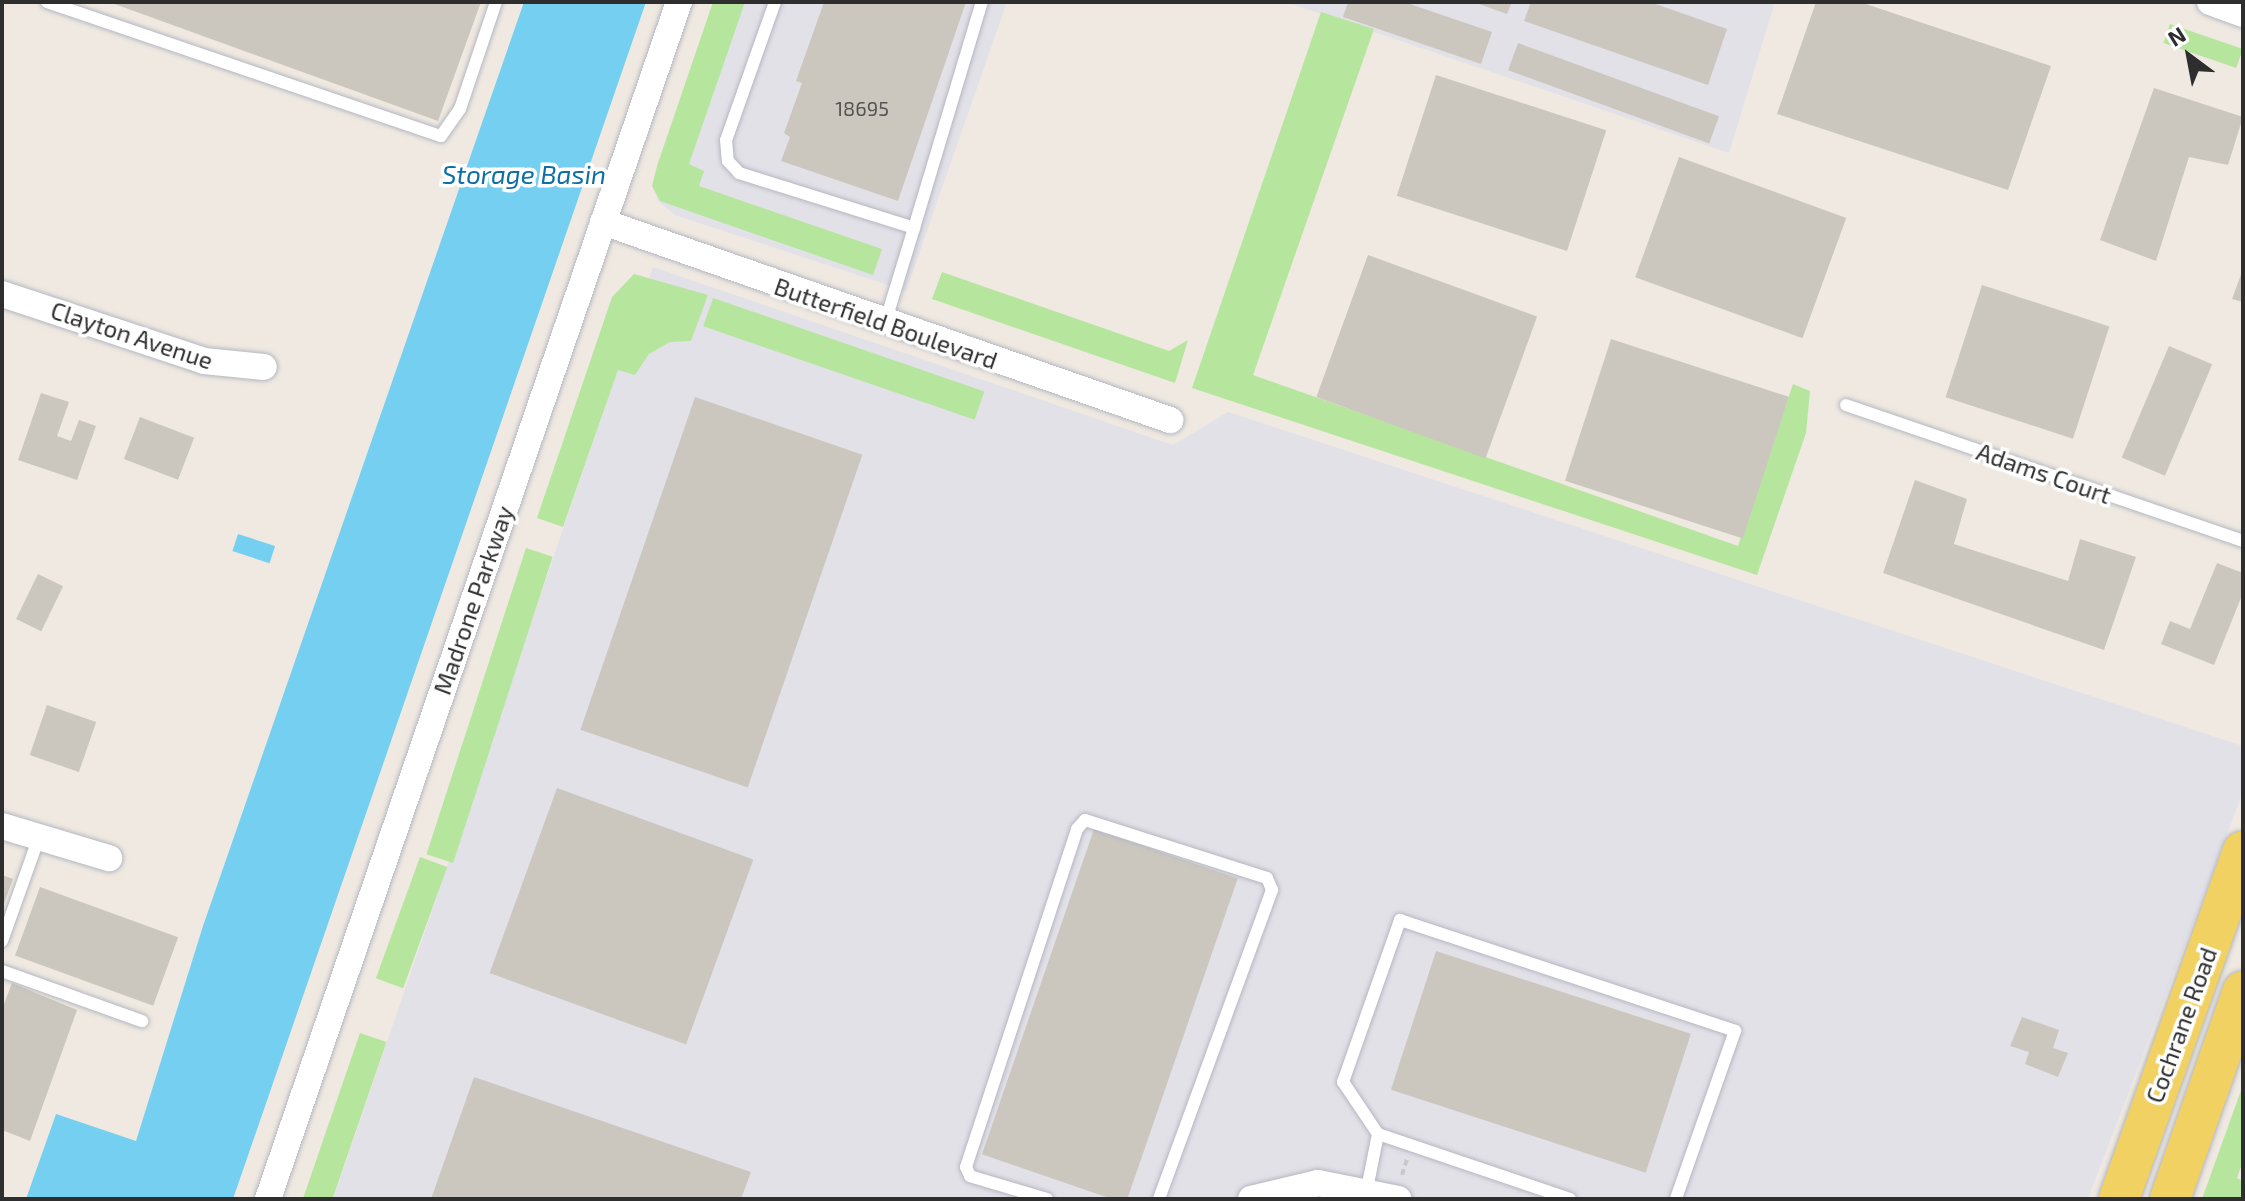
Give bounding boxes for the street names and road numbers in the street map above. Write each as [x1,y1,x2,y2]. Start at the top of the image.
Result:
street label: Butterfield Boulevard [771,271,1001,375]
street label: Clayton Avenue [47,295,217,375]
street label: Adams Court [1973,437,2115,509]
street label: Madrone Parkway [427,502,519,698]
street label: Cochrane Road [2140,943,2222,1107]

